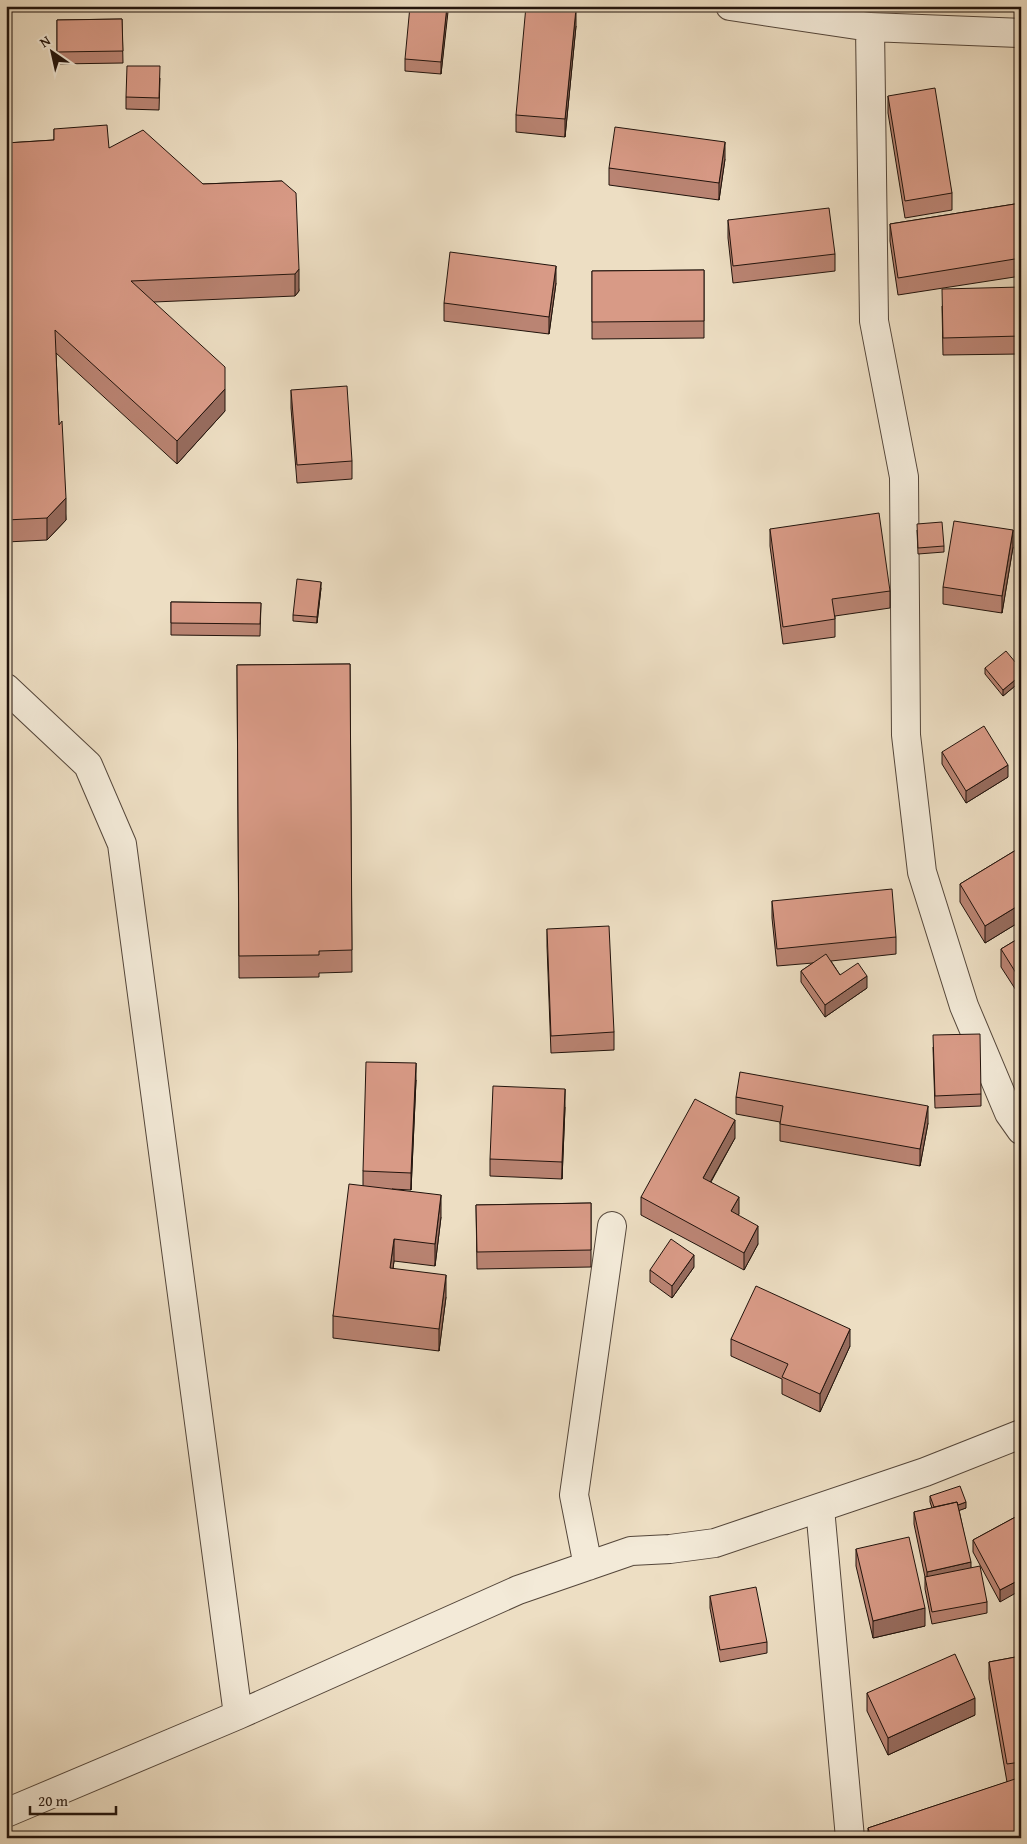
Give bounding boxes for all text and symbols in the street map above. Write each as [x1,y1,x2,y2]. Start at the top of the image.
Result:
north arrow [28,28,78,78]
text: N [35,30,55,52]
scale bar [30,1784,116,1816]
text: 20 m [38,1790,69,1811]

